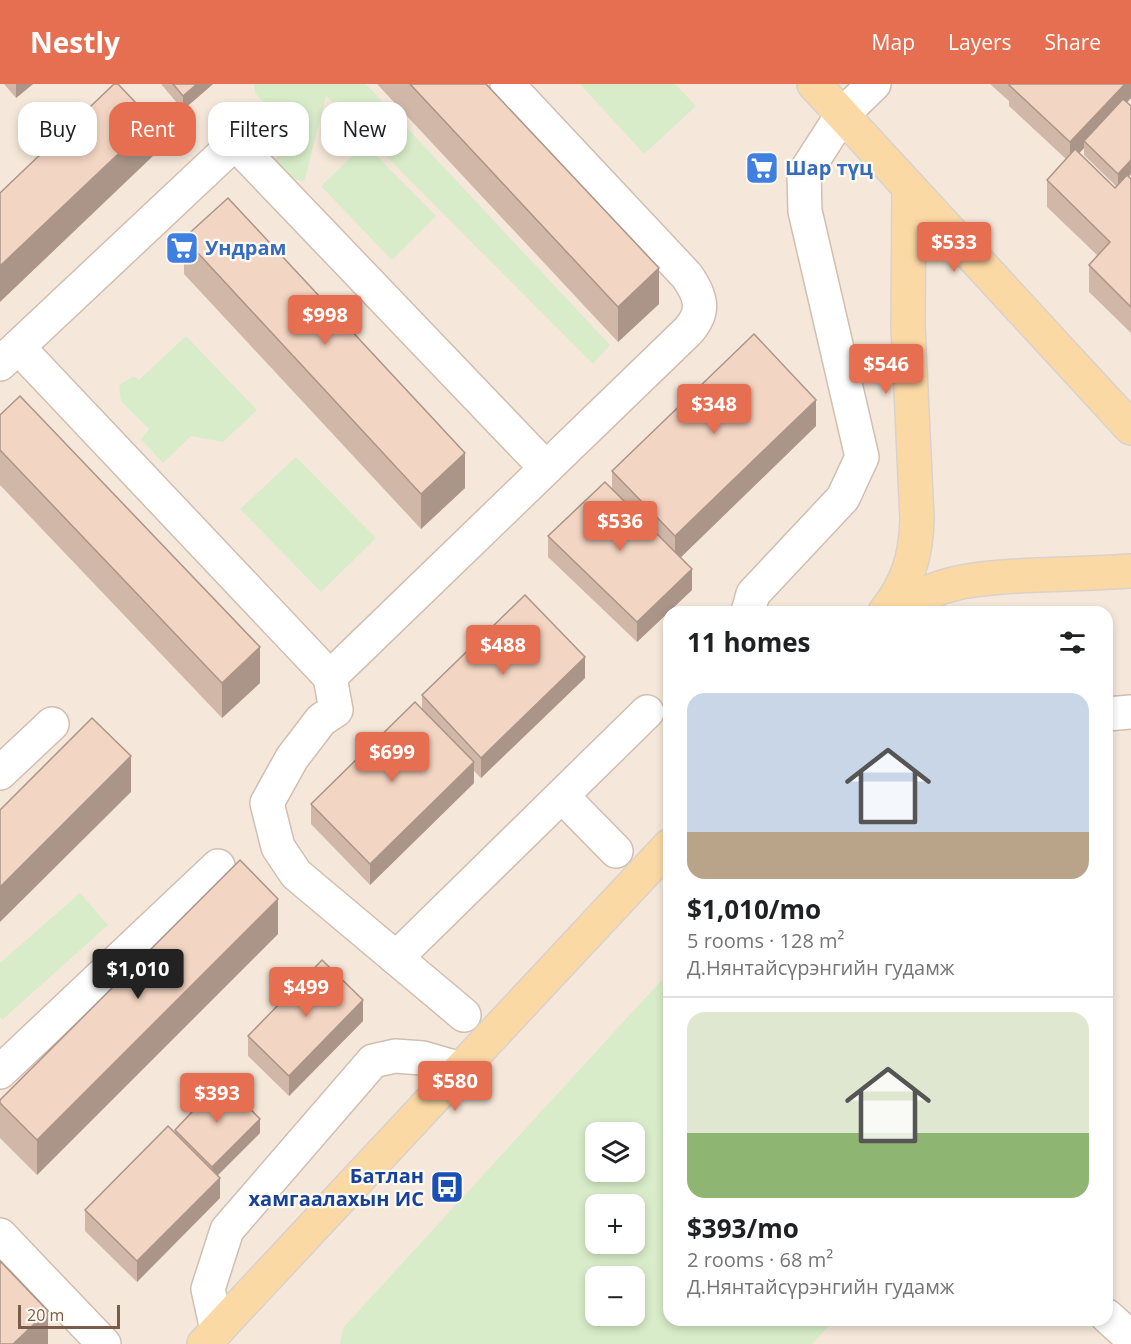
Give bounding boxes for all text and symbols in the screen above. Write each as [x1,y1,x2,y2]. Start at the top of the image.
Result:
text: Nestly [30,23,120,61]
text: Map [872,28,915,56]
text: Layers [948,28,1012,56]
text: Share [1045,28,1101,56]
chip: Buy [18,102,97,156]
chip: Rent [109,102,196,156]
chip: Filters [208,102,309,156]
chip: New [321,102,407,156]
supermarket icon: Шар түц [744,150,780,186]
place label: Шар түц [785,154,873,181]
pin: $533 [918,222,990,273]
text: $533 [931,228,977,255]
supermarket icon: Ундрам [164,230,200,266]
place label: Ундрам [205,234,286,261]
pin: $998 [289,295,361,346]
text: $998 [302,301,348,328]
pin: $546 [850,344,922,395]
text: $546 [863,350,909,377]
pin: $348 [678,384,750,435]
text: $348 [691,390,737,417]
pin: $536 [584,501,656,552]
text: $536 [597,507,643,534]
text: 11 homes [687,624,811,660]
pin: $488 [467,625,539,676]
icon: filters [1056,626,1089,659]
text: $488 [480,631,526,658]
pin: $699 [356,732,428,783]
icon: home [834,732,942,840]
text: $699 [369,738,415,765]
text: $1,010/mo [687,891,821,927]
text: 5 rooms · 128 m² [687,927,845,954]
pin: $1,010 [89,949,187,1000]
text: Д.Нянтайсүрэнгийн гудамж [687,954,955,981]
text: $1,010 [107,955,169,982]
pin: $499 [270,967,342,1018]
text: $499 [283,973,329,1000]
icon: home [834,1051,942,1159]
pin: $580 [419,1061,491,1112]
text: $580 [432,1067,478,1094]
pin: $393 [181,1073,253,1124]
text: $393 [194,1079,240,1106]
map controls [585,1122,645,1326]
button: layers [585,1122,645,1182]
place label: Батлан хамгаалахын ИС [249,1162,424,1212]
bus stop icon: Батлан хамгаалахын ИС [429,1169,465,1205]
button: + [585,1194,645,1254]
text: $393/mo [687,1210,799,1246]
text: 2 rooms · 68 m² [687,1246,833,1273]
button: − [585,1266,645,1326]
text: Д.Нянтайсүрэнгийн гудамж [687,1273,955,1300]
scale bar [18,1302,120,1330]
text: 20 m [27,1304,64,1326]

